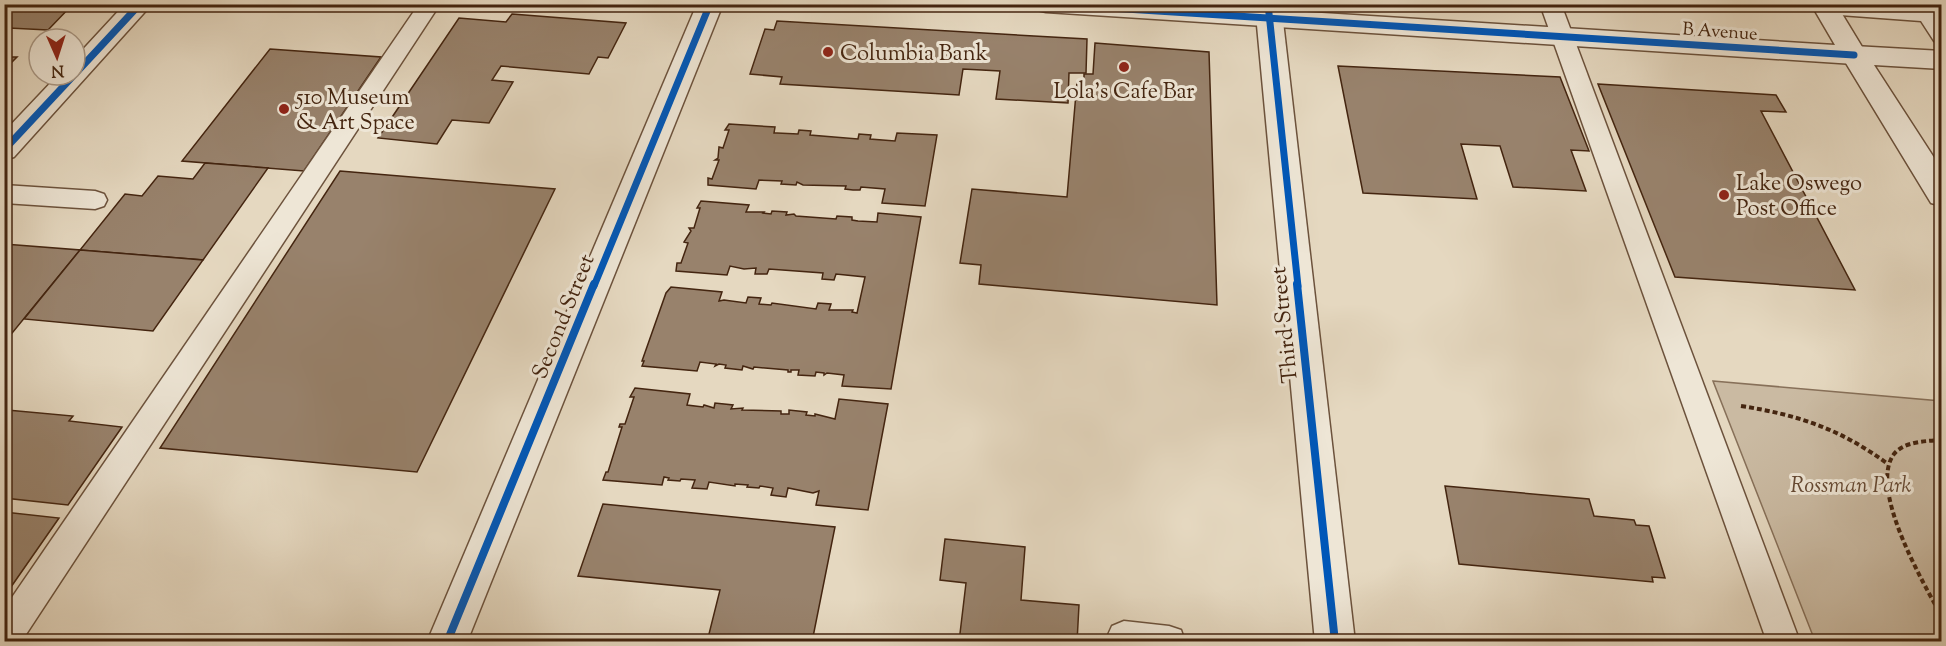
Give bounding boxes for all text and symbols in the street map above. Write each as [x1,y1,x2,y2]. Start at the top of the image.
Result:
street label: B Avenue [1681,17,1758,49]
north arrow [27,27,87,87]
place label: Columbia Bank [840,39,988,71]
marker: Columbia Bank [821,45,835,59]
text: N [50,58,65,81]
marker: Lola's Cafe Bar [1117,60,1131,74]
place label: Lola's Cafe Bar [1053,77,1195,109]
place label: 510 Museum & Art Space [294,83,415,140]
marker: 510 Museum & Art Space [277,102,291,116]
place label: Lake Oswego Post Office [1736,169,1862,226]
marker: Lake Oswego Post Office [1717,188,1731,202]
street label: Second Street [525,249,605,384]
street label: Third Street [1264,265,1308,384]
park label: Rossman Park [1791,471,1912,503]

